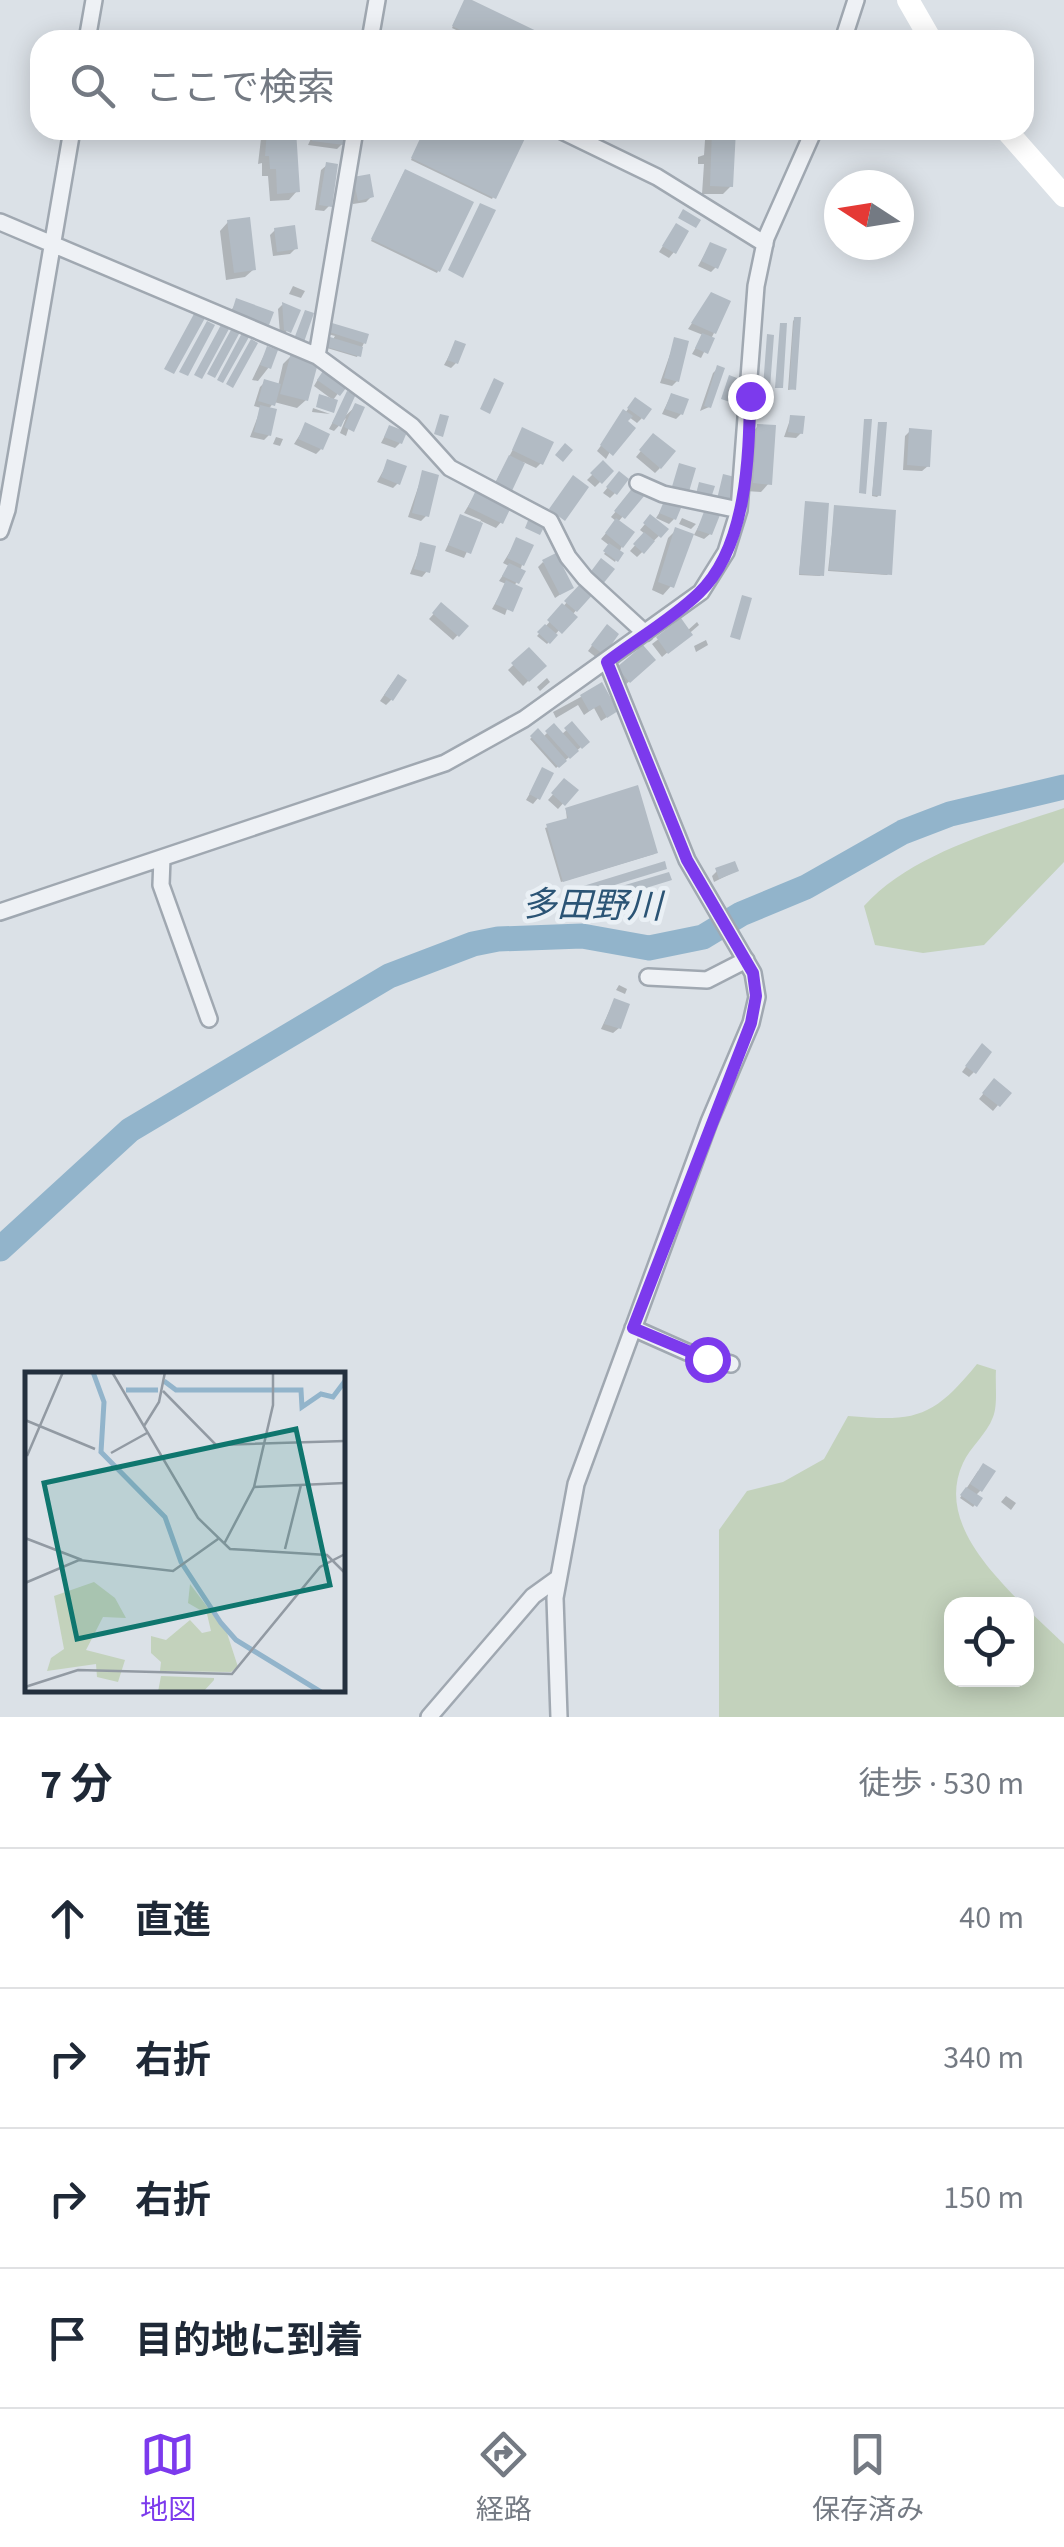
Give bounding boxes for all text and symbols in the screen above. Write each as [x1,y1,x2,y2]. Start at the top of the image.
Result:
search box [30,30,1034,140]
icon: search [65,58,120,113]
text: ここで検索 [145,61,335,115]
north arrow [824,170,914,260]
route end [728,374,774,420]
water label: 多田野川 [522,880,666,932]
route start [685,1337,731,1383]
inset map [25,1372,345,1692]
map controls [944,1597,1034,1687]
button: locate [944,1597,1034,1687]
text: 7 分 [40,1755,113,1815]
text: 徒歩 · 530 m [859,1761,1024,1807]
icon: ahead [40,1891,95,1946]
text: 直進 [135,1894,211,1948]
text: 40 m [959,1895,1024,1941]
icon: right [40,2031,95,2086]
text: 右折 [135,2034,211,2088]
text: 340 m [943,2035,1024,2081]
icon: right [40,2171,95,2226]
text: 右折 [135,2174,211,2228]
text: 150 m [943,2175,1024,2221]
icon: arrive [40,2311,95,2366]
text: 目的地に到着 [135,2314,363,2368]
tab: 地図 [140,2427,196,2530]
tab: 経路 [476,2427,532,2530]
tab: 保存済み [812,2427,924,2530]

